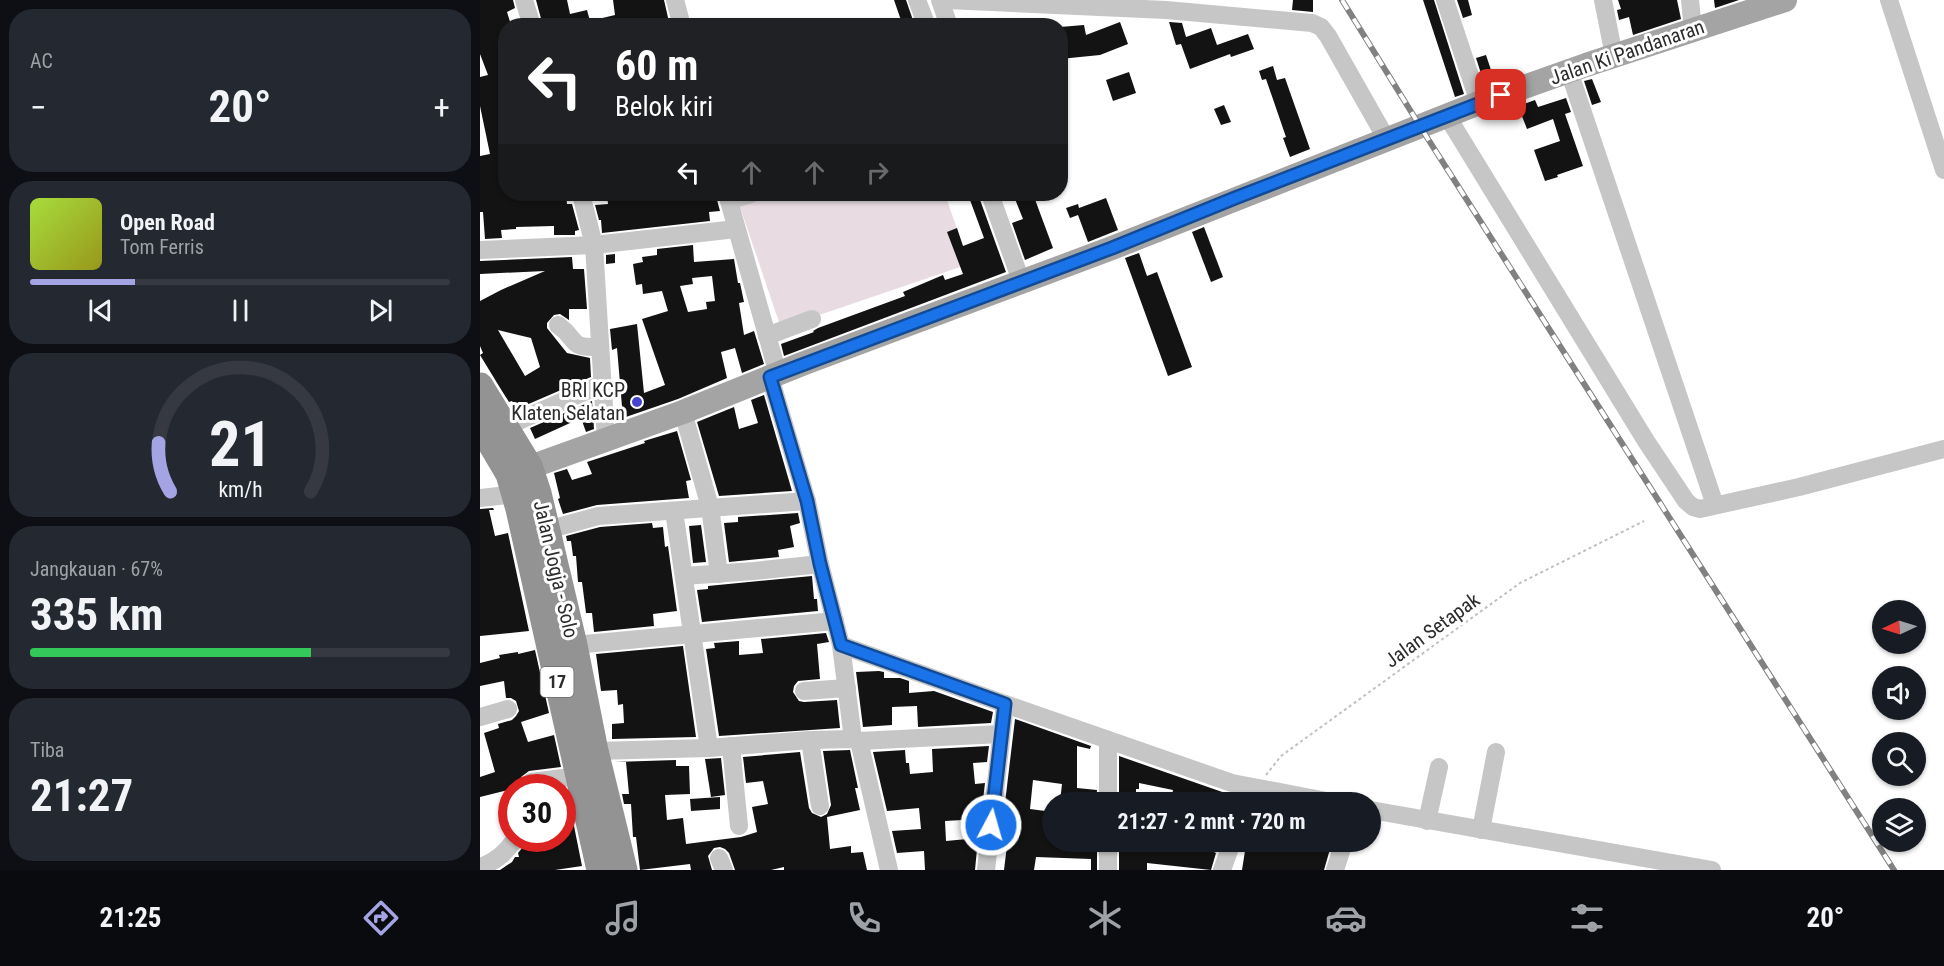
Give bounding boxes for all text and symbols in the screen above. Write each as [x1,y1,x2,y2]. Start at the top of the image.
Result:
street label: Jalan Ki Pandanaran [1547,14,1707,90]
text: 60 m [615,41,698,90]
icon: left [516,42,594,120]
text: AC [30,49,53,73]
pin [1475,69,1526,120]
icon: arrive [1484,78,1517,111]
text: 20° [209,80,272,133]
text: − [30,88,47,127]
text: + [434,88,450,127]
text: Belok kiri [615,91,713,123]
icon: left [672,156,705,189]
icon: ahead [735,156,768,189]
icon: ahead [798,156,831,189]
icon: right [861,156,894,189]
text: Open Road [120,210,215,235]
text: Tom Ferris [120,235,204,259]
icon: previous [84,294,117,327]
icon: pause [224,294,257,327]
icon: next [364,294,397,327]
place label: BRI KCP Klaten Selatan [511,378,625,425]
marker: BRI KCP Klaten Selatan [630,395,644,409]
text: 21 [208,408,272,481]
text: km/h [218,477,262,502]
street label: Jalan Jogja - Solo [529,498,583,640]
text: Jangkauan · 67% [30,557,163,581]
text: 335 km [30,588,163,641]
street label: Jalan Setapak [1380,588,1484,672]
north arrow [1872,600,1926,654]
map controls [1872,600,1926,852]
button: sound [1872,666,1926,720]
road number: 17 [540,667,574,697]
button: search [1872,732,1926,786]
text: Tiba [30,738,64,762]
text: 21:27 [30,769,133,822]
speed limit sign: 30 [498,774,576,852]
position arrow [959,793,1023,857]
button: layers [1872,798,1926,852]
text: 21:27 · 2 mnt · 720 m [1117,809,1306,834]
icon: directions [360,897,402,939]
icon: music [602,897,644,939]
icon: phone [843,897,885,939]
icon: climate [1084,897,1126,939]
icon: car [1325,897,1367,939]
icon: filters [1566,897,1608,939]
text: 21:25 [100,902,161,934]
text: 20° [1807,902,1844,934]

